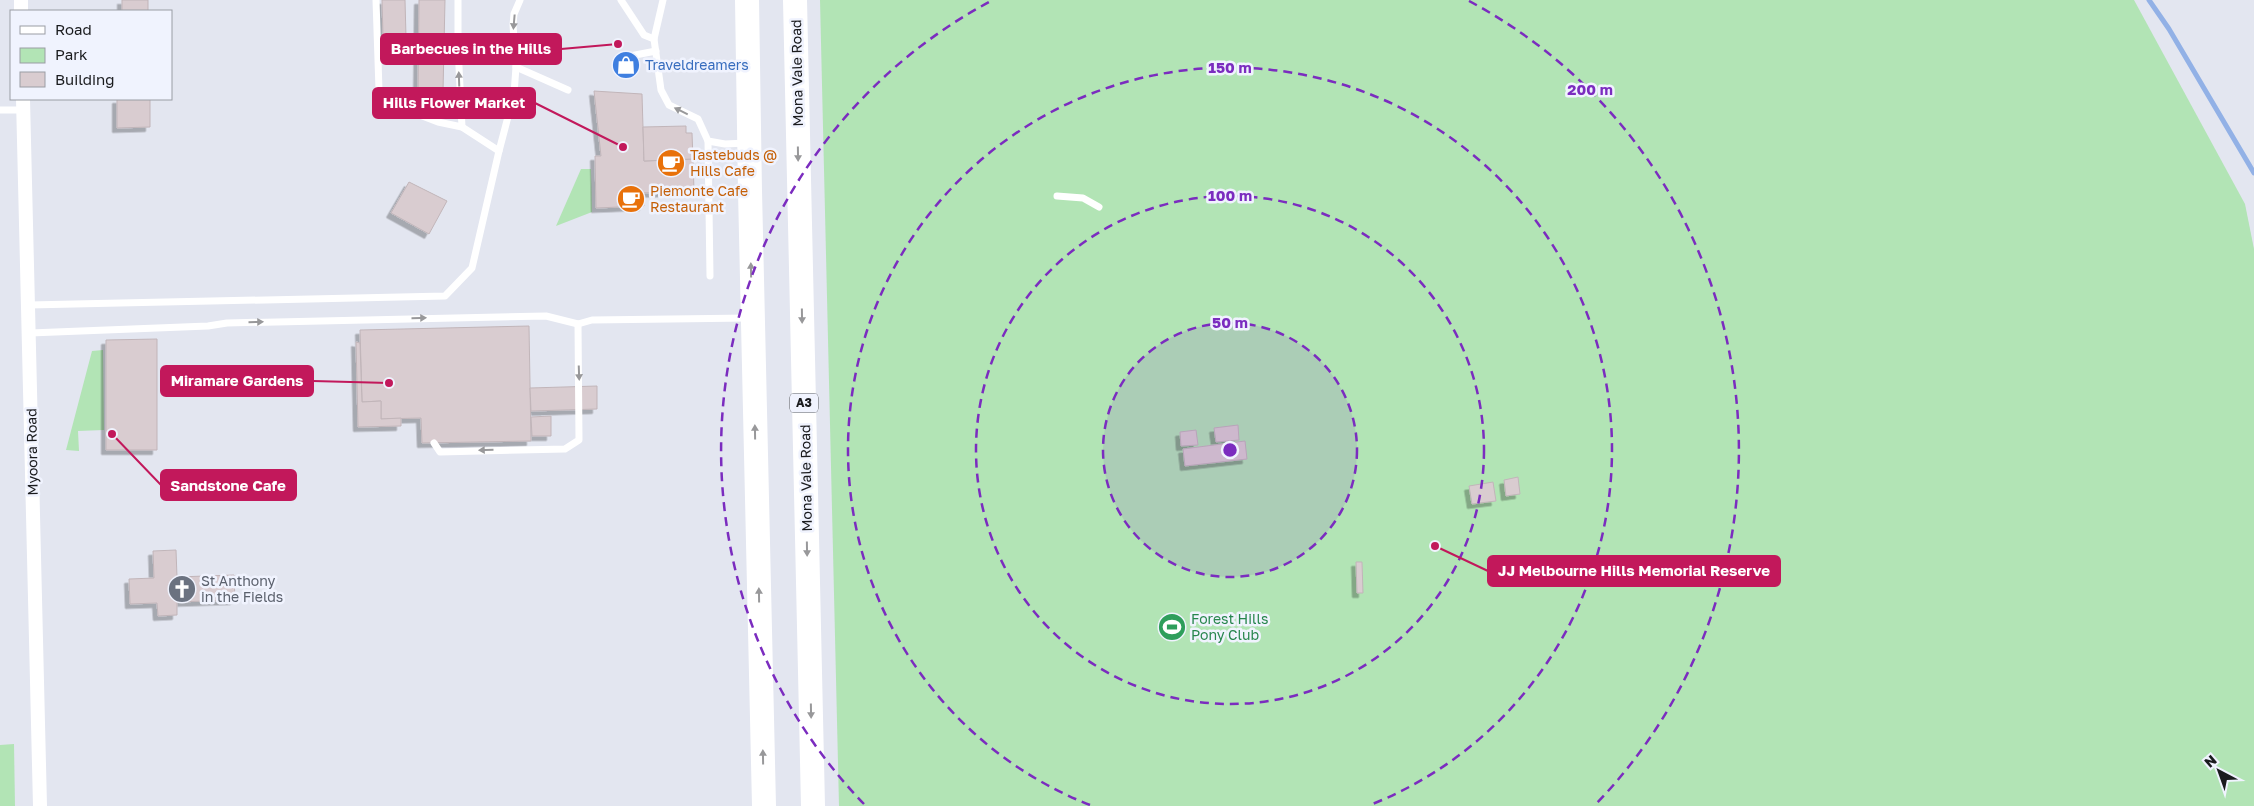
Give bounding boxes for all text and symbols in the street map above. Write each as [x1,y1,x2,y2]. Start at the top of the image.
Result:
legend [10,10,172,100]
one-way arrow [510,14,518,30]
street label: Mona Vale Road [787,19,806,127]
text: Road [55,20,92,38]
callout: Barbecues in the Hills [381,34,561,64]
text: Barbecues in the Hills [391,39,551,57]
text: Park [55,45,88,63]
shop icon: Traveldreamers [611,50,641,80]
place label: Traveldreamers [645,56,749,73]
text: 150 m [1208,58,1252,76]
text: Building [55,70,115,88]
one-way arrow [454,70,462,86]
text: 200 m [1567,80,1613,98]
callout: Hills Flower Market [373,88,535,118]
text: Hills Flower Market [383,93,525,111]
one-way arrow [674,107,688,115]
place label: Tastebuds @ Hills Cafe [690,146,777,179]
one-way arrow [794,146,802,162]
cafe icon: Tastebuds @ Hills Cafe [656,148,686,178]
place label: Piemonte Cafe Restaurant [650,182,748,215]
cafe icon: Piemonte Cafe Restaurant [616,184,646,214]
text: 100 m [1208,186,1252,204]
one-way arrow [747,262,755,278]
one-way arrow [798,308,806,324]
text: 50 m [1212,313,1248,331]
one-way arrow [411,314,427,322]
one-way arrow [249,318,265,326]
one-way arrow [575,365,583,381]
callout: Miramare Gardens [161,366,313,396]
text: Miramare Gardens [171,371,303,389]
road number: A3 [790,393,818,412]
street label: Myoora Road [22,408,41,496]
one-way arrow [751,424,759,440]
street label: Mona Vale Road [796,424,815,532]
centre of rings [1221,441,1239,459]
one-way arrow [478,447,494,455]
callout: Sandstone Cafe [161,470,296,500]
text: Sandstone Cafe [170,476,286,494]
one-way arrow [803,541,811,557]
callout: JJ Melbourne Hills Memorial Reserve [1488,556,1780,586]
text: JJ Melbourne Hills Memorial Reserve [1498,561,1770,579]
place label: St Anthony in the Fields [201,572,283,605]
church icon: St Anthony in the Fields [167,574,197,604]
one-way arrow [755,587,763,603]
place label: Forest Hills Pony Club [1191,610,1268,643]
sports icon: Forest Hills Pony Club [1157,612,1187,642]
one-way arrow [808,703,816,719]
north arrow [2194,746,2244,796]
one-way arrow [759,749,767,765]
text: N [2201,751,2220,771]

